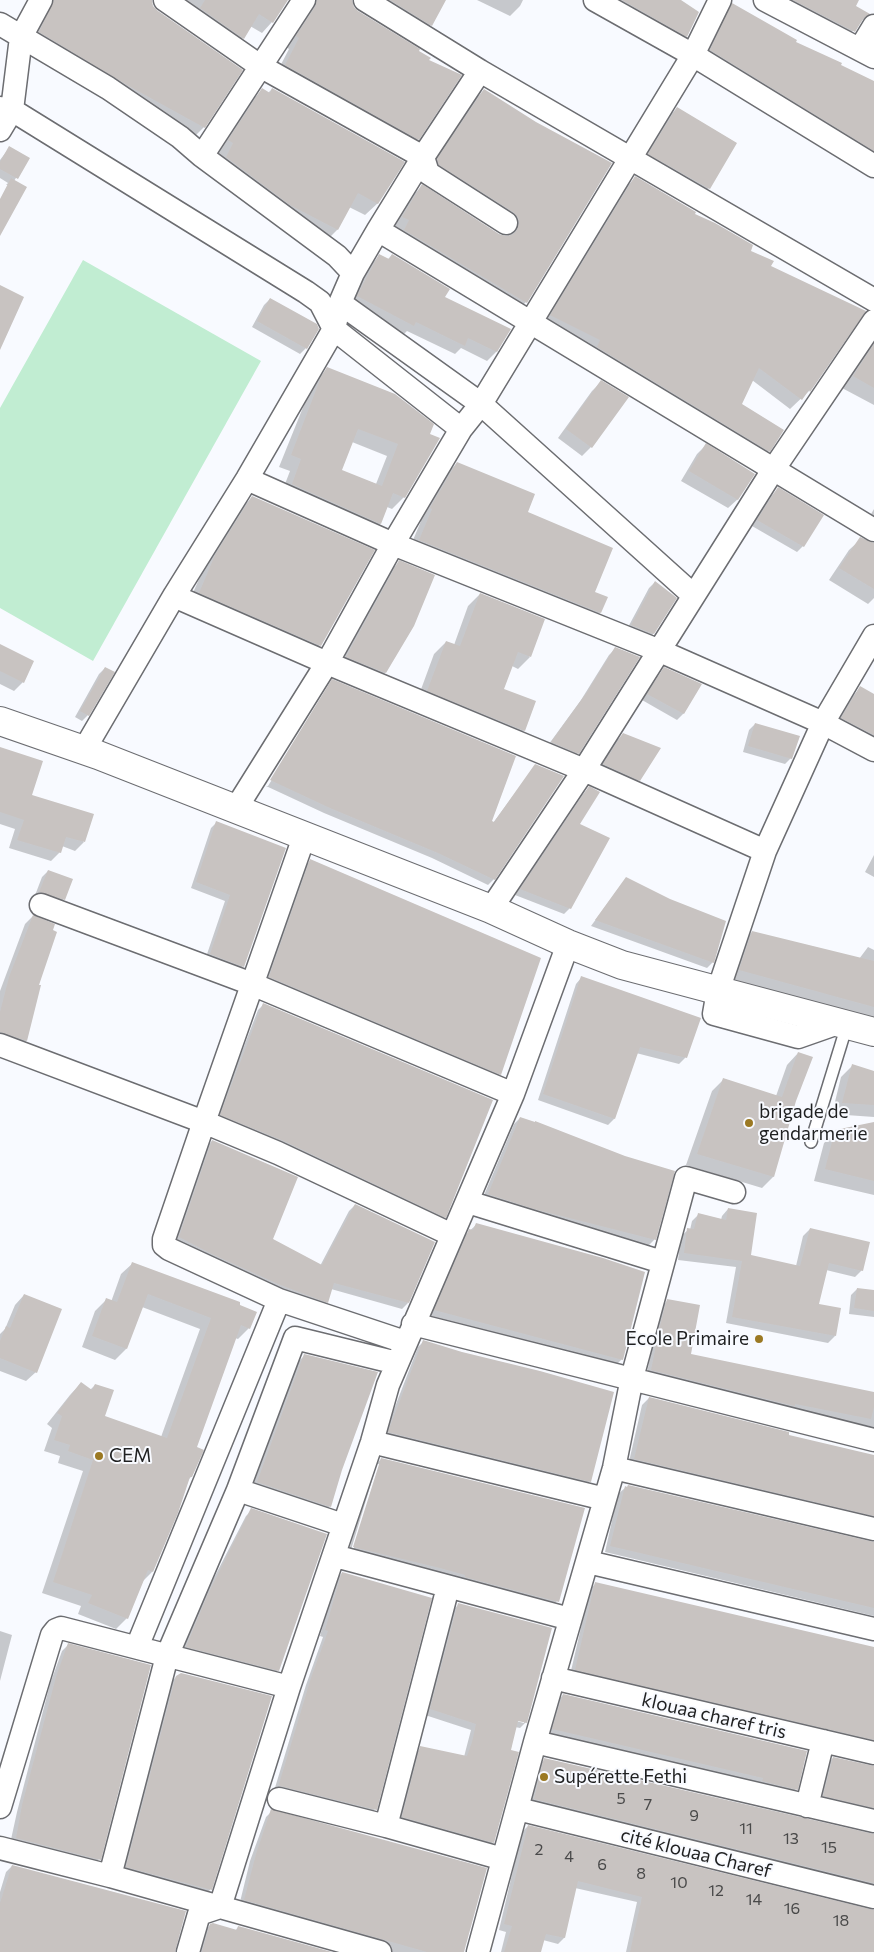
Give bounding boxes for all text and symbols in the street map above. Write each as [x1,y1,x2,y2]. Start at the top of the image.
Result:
place label: brigade de gendarmerie [759,1101,868,1145]
marker: brigade de gendarmerie [743,1117,755,1129]
place label: Ecole Primaire [625,1328,749,1350]
marker: Ecole Primaire [753,1333,765,1345]
place label: CEM [109,1445,151,1467]
marker: CEM [93,1450,105,1462]
street label: klouaa charef tris [639,1688,789,1744]
place label: Supérette Fethi [554,1766,687,1788]
marker: Supérette Fethi [538,1771,550,1783]
house number: 5 [616,1789,626,1809]
house number: 7 [644,1795,652,1815]
house number: 9 [689,1806,699,1826]
house number: 11 [739,1819,753,1839]
street label: cité klouaa Charef [618,1823,774,1883]
house number: 13 [783,1829,799,1849]
house number: 15 [821,1838,837,1858]
house number: 2 [535,1840,543,1860]
house number: 4 [564,1847,574,1867]
house number: 6 [597,1855,607,1875]
house number: 8 [636,1864,646,1884]
house number: 10 [670,1873,688,1893]
house number: 12 [708,1881,724,1901]
house number: 14 [746,1890,762,1910]
house number: 16 [784,1899,800,1919]
house number: 18 [833,1911,849,1931]

